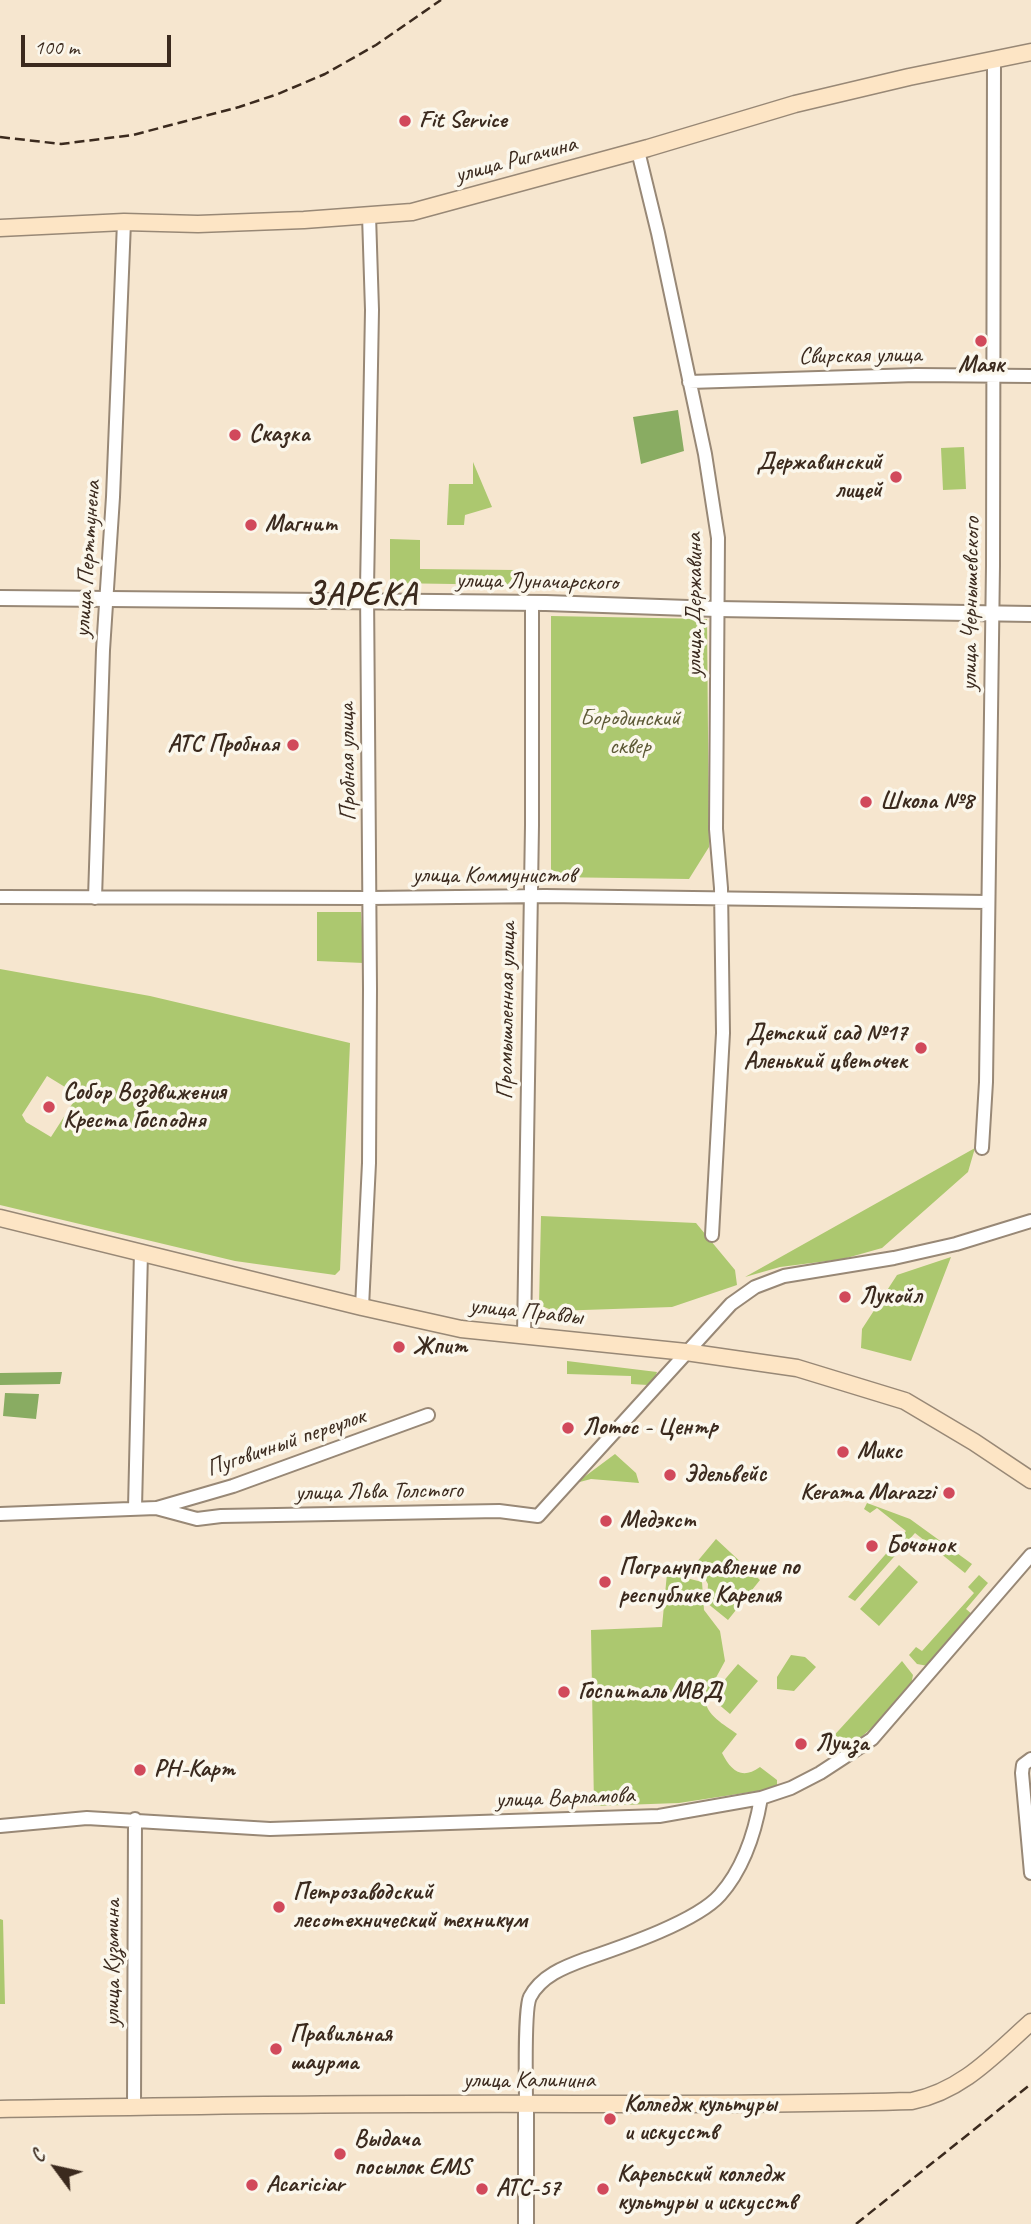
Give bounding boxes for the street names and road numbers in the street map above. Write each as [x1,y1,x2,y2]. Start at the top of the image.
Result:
street label: улица Ригачина [452,130,580,190]
street label: Свирская улица [798,341,922,371]
street label: улица Перттунена [68,479,108,639]
street label: улица Чернышевского [955,517,987,691]
street label: улица Державина [681,533,709,677]
street label: улица Луначарского [456,566,618,598]
street label: Пробная улица [333,703,363,821]
street label: улица Коммунистов [412,862,576,890]
street label: Промышленная улица [491,922,523,1100]
street label: улица Правды [468,1292,584,1332]
street label: Пуговичный переулок [203,1402,369,1484]
street label: улица Льва Толстого [295,1476,463,1508]
street label: улица Варламова [495,1781,635,1815]
street label: улица Кузьмина [99,1899,127,2027]
street label: улица Калинина [463,2067,595,2095]

